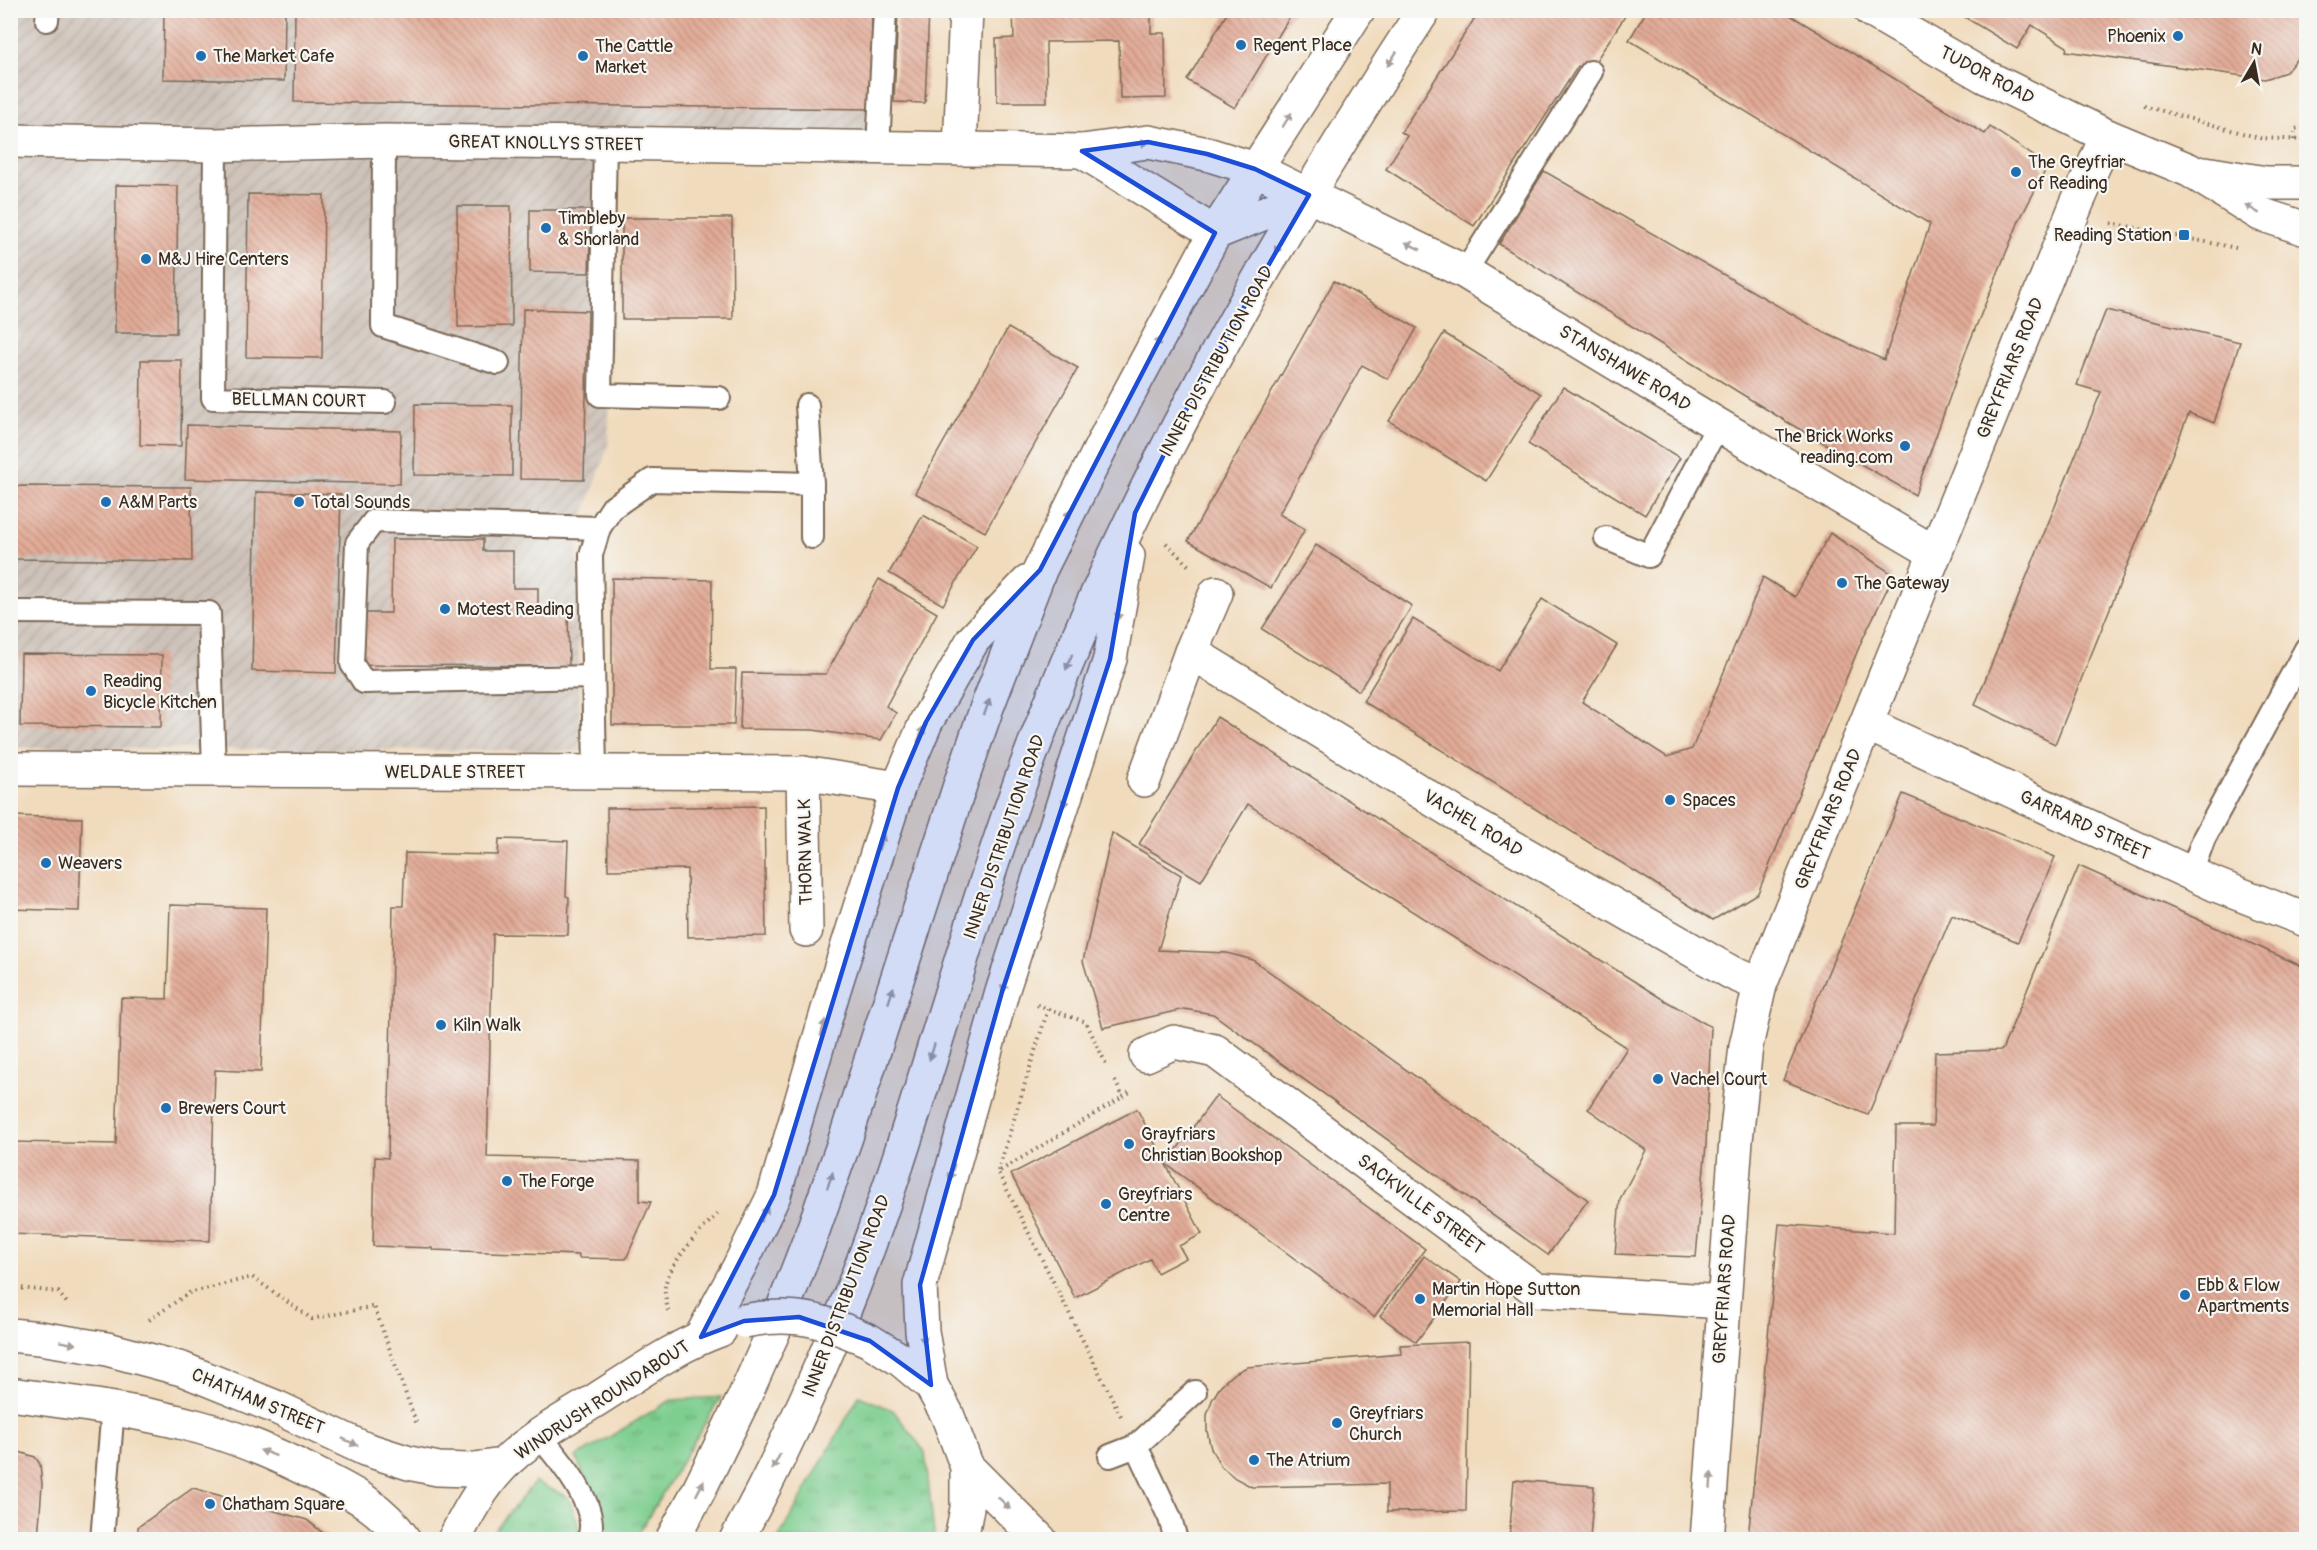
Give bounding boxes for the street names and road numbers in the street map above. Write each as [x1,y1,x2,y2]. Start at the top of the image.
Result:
street label: TUDOR ROAD [1936,41,2038,110]
street label: GREAT KNOLLYS STREET [448,130,644,157]
street label: INNER DISTRIBUTION ROAD [1154,262,1279,461]
street label: GREYFRIARS ROAD [1972,294,2049,442]
street label: STANSHAWE ROAD [1555,320,1695,417]
street label: BELLMAN COURT [231,388,367,413]
street label: INNER DISTRIBUTION ROAD [959,732,1050,943]
street label: GREYFRIARS ROAD [1790,745,1867,893]
street label: WELDALE STREET [385,761,525,784]
street label: VACHEL ROAD [1419,785,1527,862]
street label: GARRARD STREET [2016,785,2154,866]
street label: THORN WALK [793,799,818,905]
street label: SACKVILLE STREET [1353,1149,1489,1260]
street label: INNER DISTRIBUTION ROAD [797,1192,896,1401]
street label: GREYFRIARS ROAD [1708,1213,1741,1365]
street label: WINDRUSH ROUNDABOUT [510,1335,694,1466]
street label: CHATHAM STREET [188,1363,328,1440]

